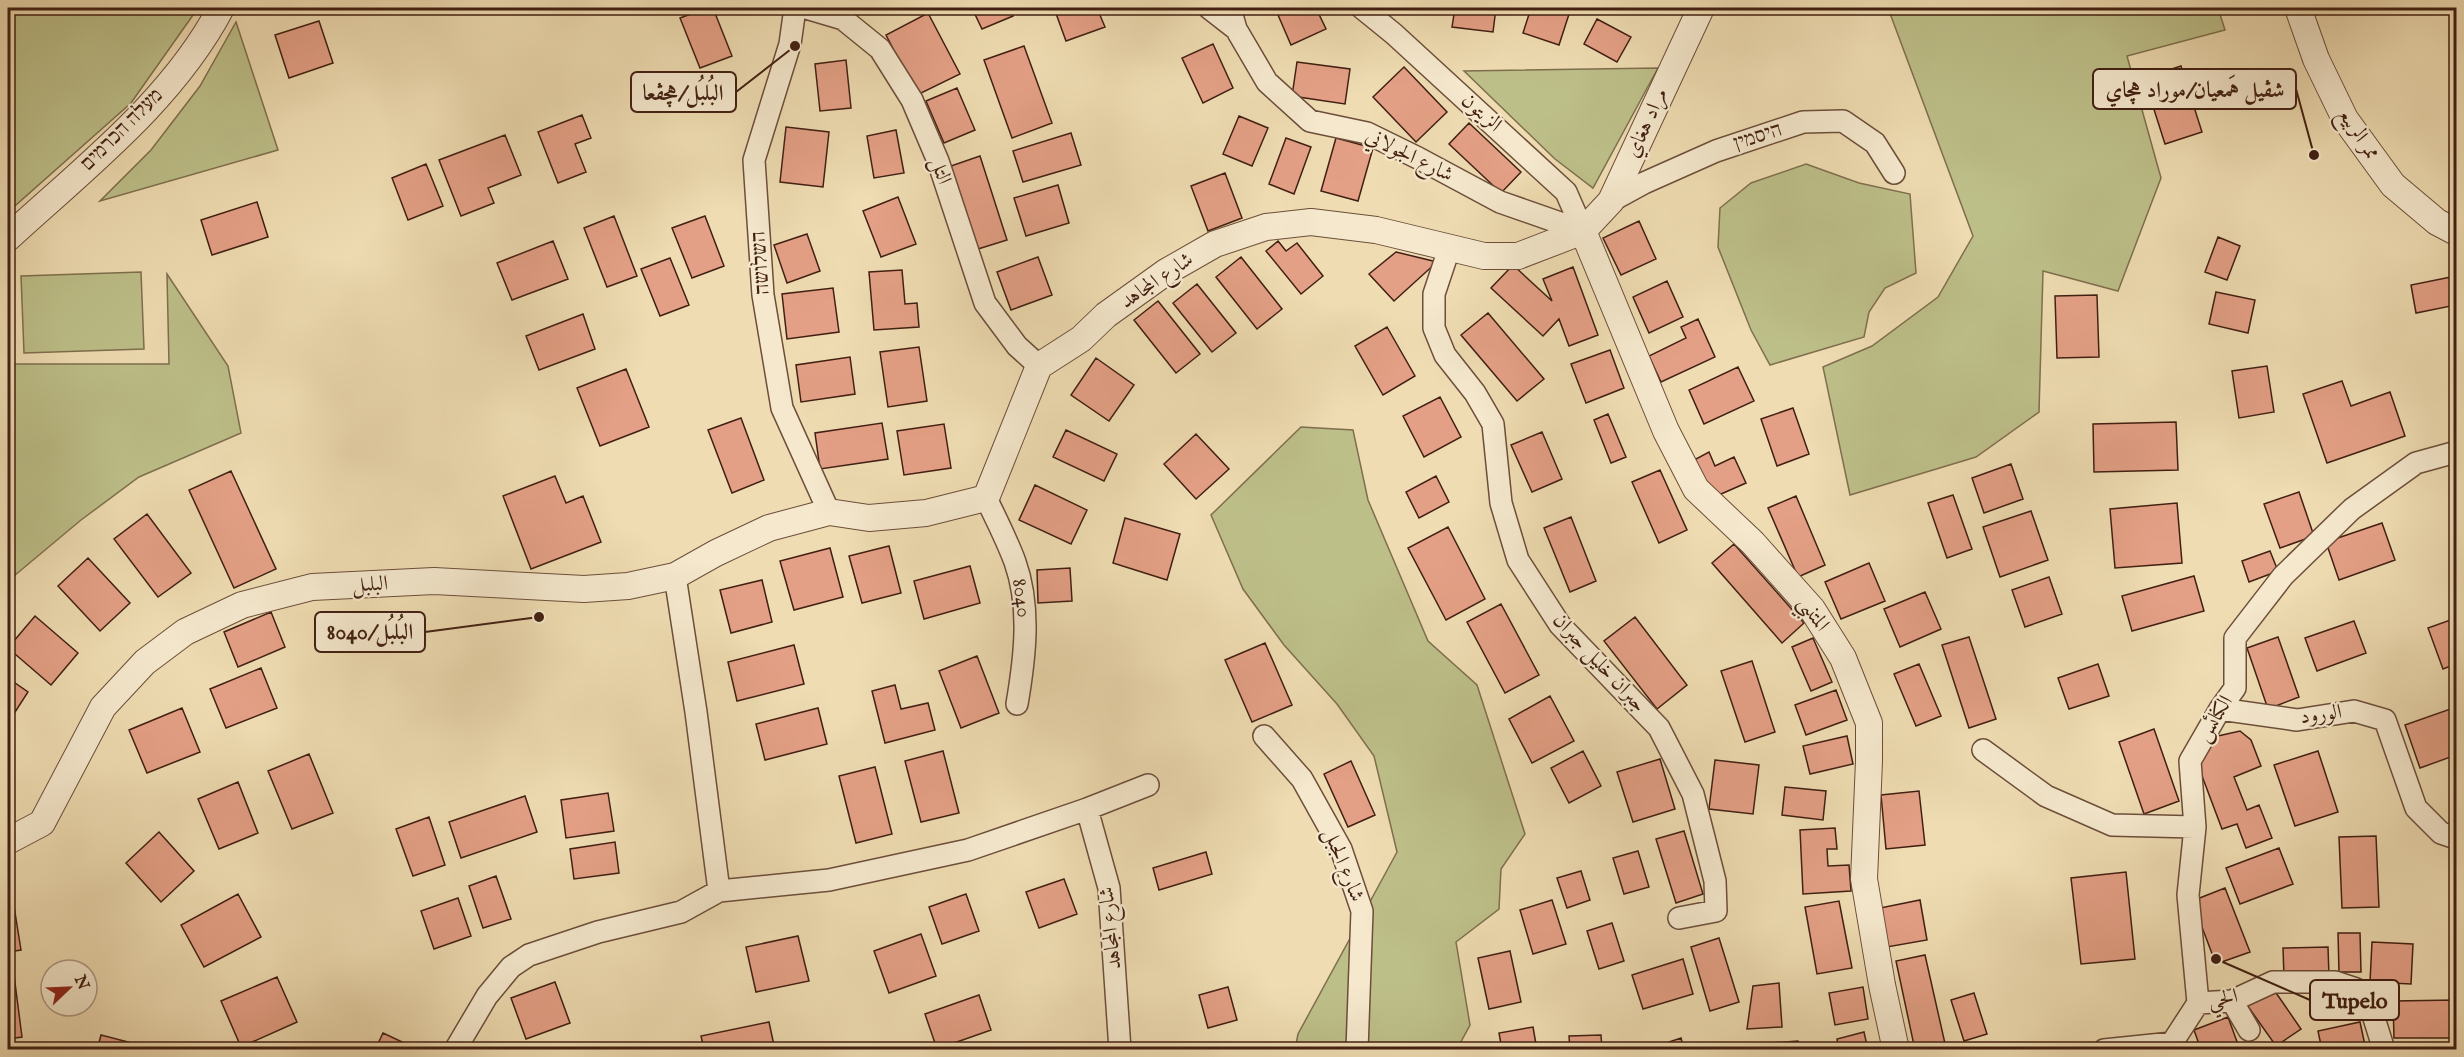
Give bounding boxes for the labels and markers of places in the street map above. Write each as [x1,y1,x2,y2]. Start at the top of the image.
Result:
callout: شڤيل هَمعيان/موراد هچاي [2093,69,2296,109]
callout: البُلبُل/هچڤعا [631,72,736,112]
callout: البُلبُل/8040 [315,612,425,652]
callout: Tupelo [2310,980,2399,1020]

